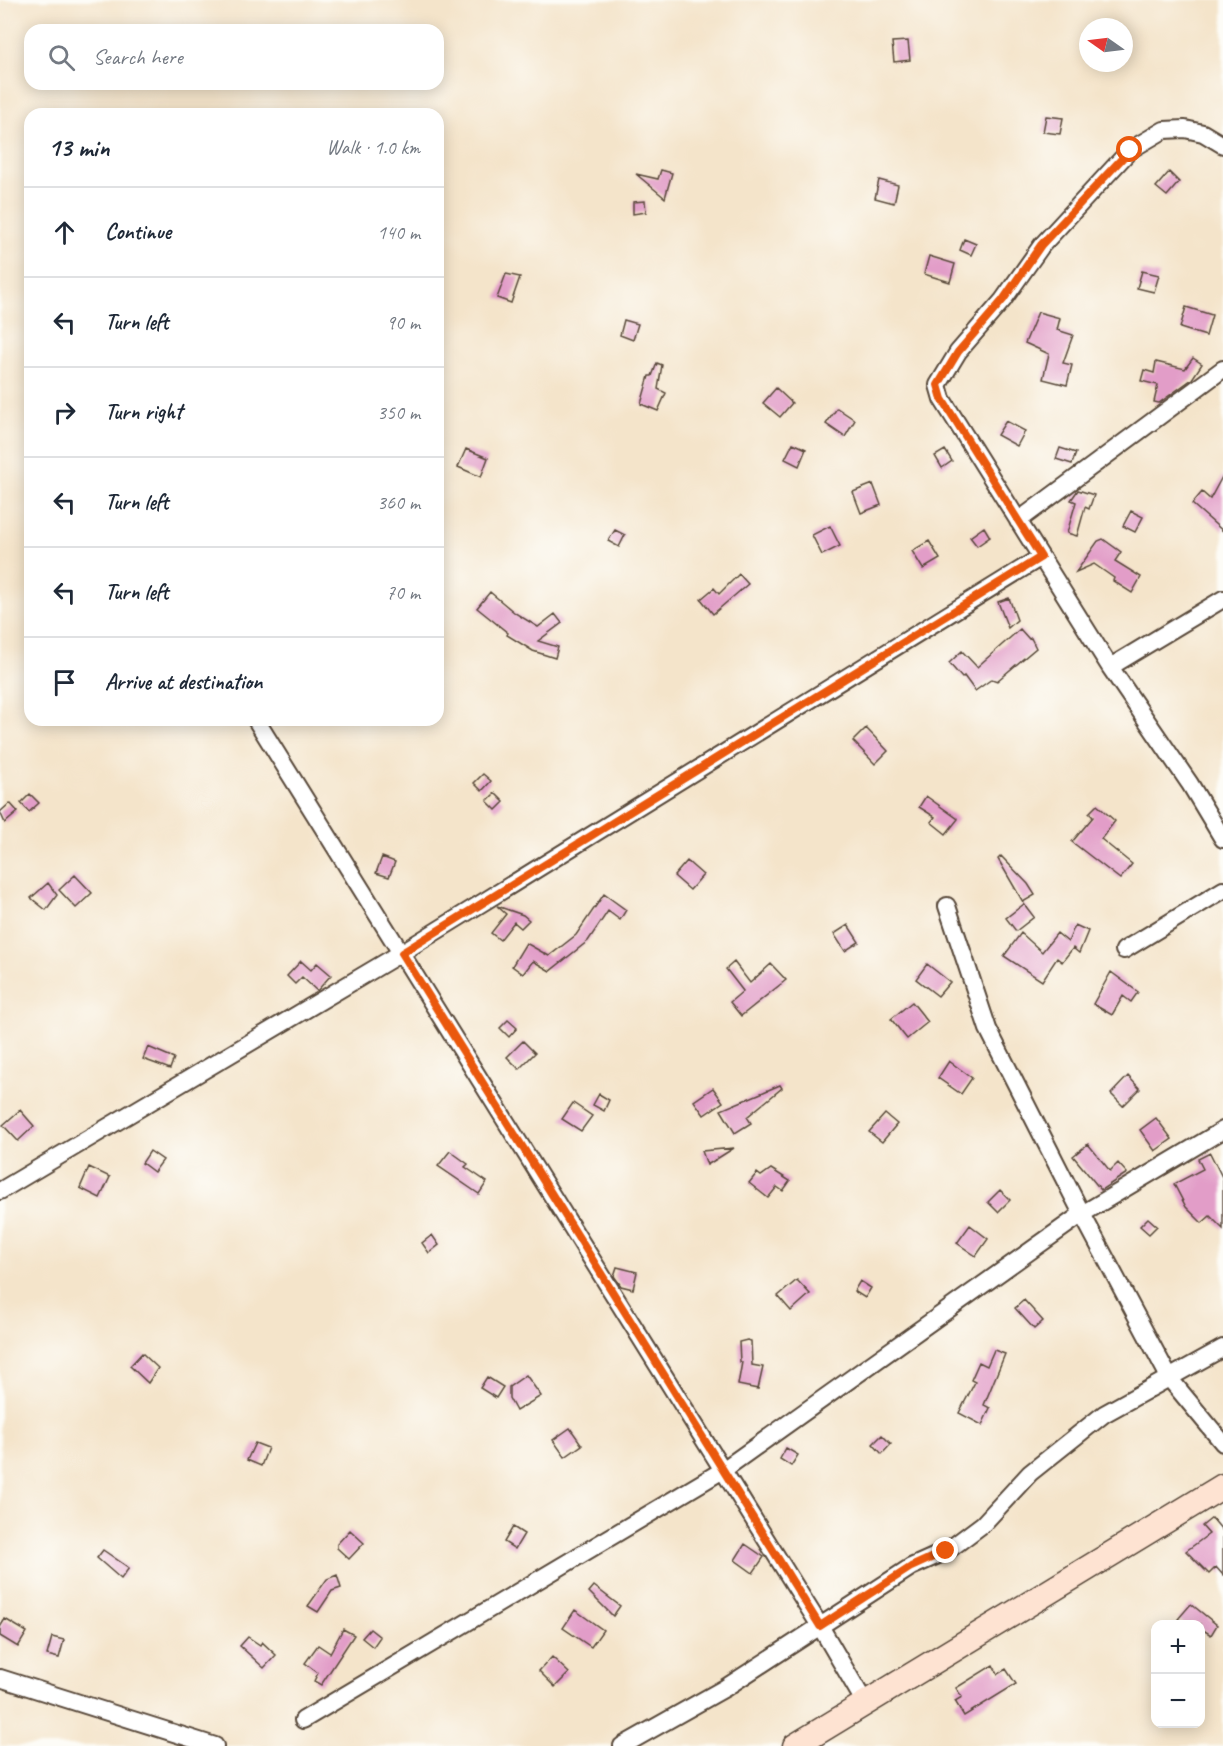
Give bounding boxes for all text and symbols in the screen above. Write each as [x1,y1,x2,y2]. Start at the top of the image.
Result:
north arrow [1079,18,1133,72]
search box [24,24,444,90]
icon: search [45,41,78,74]
text: Search here [93,43,183,71]
text: 13 min [48,131,110,164]
text: Walk · 1.0 km [326,135,420,160]
route start [1116,136,1142,162]
icon: ahead [48,216,81,249]
text: Continue [105,218,171,246]
text: 140 m [377,220,420,245]
icon: left [48,306,81,339]
text: Turn left [105,308,169,336]
text: 90 m [386,310,420,335]
icon: right [48,396,81,429]
text: Turn right [105,398,182,426]
text: 350 m [377,400,420,425]
icon: left [48,486,81,519]
text: Turn left [105,488,169,516]
text: 360 m [377,490,420,515]
icon: left [48,576,81,609]
text: Turn left [105,578,169,606]
text: 70 m [386,580,420,605]
icon: arrive [48,666,81,699]
text: Arrive at destination [105,668,262,696]
route end [932,1537,958,1563]
map controls [1151,1620,1205,1728]
button: + [1151,1620,1205,1674]
button: − [1151,1674,1205,1728]

